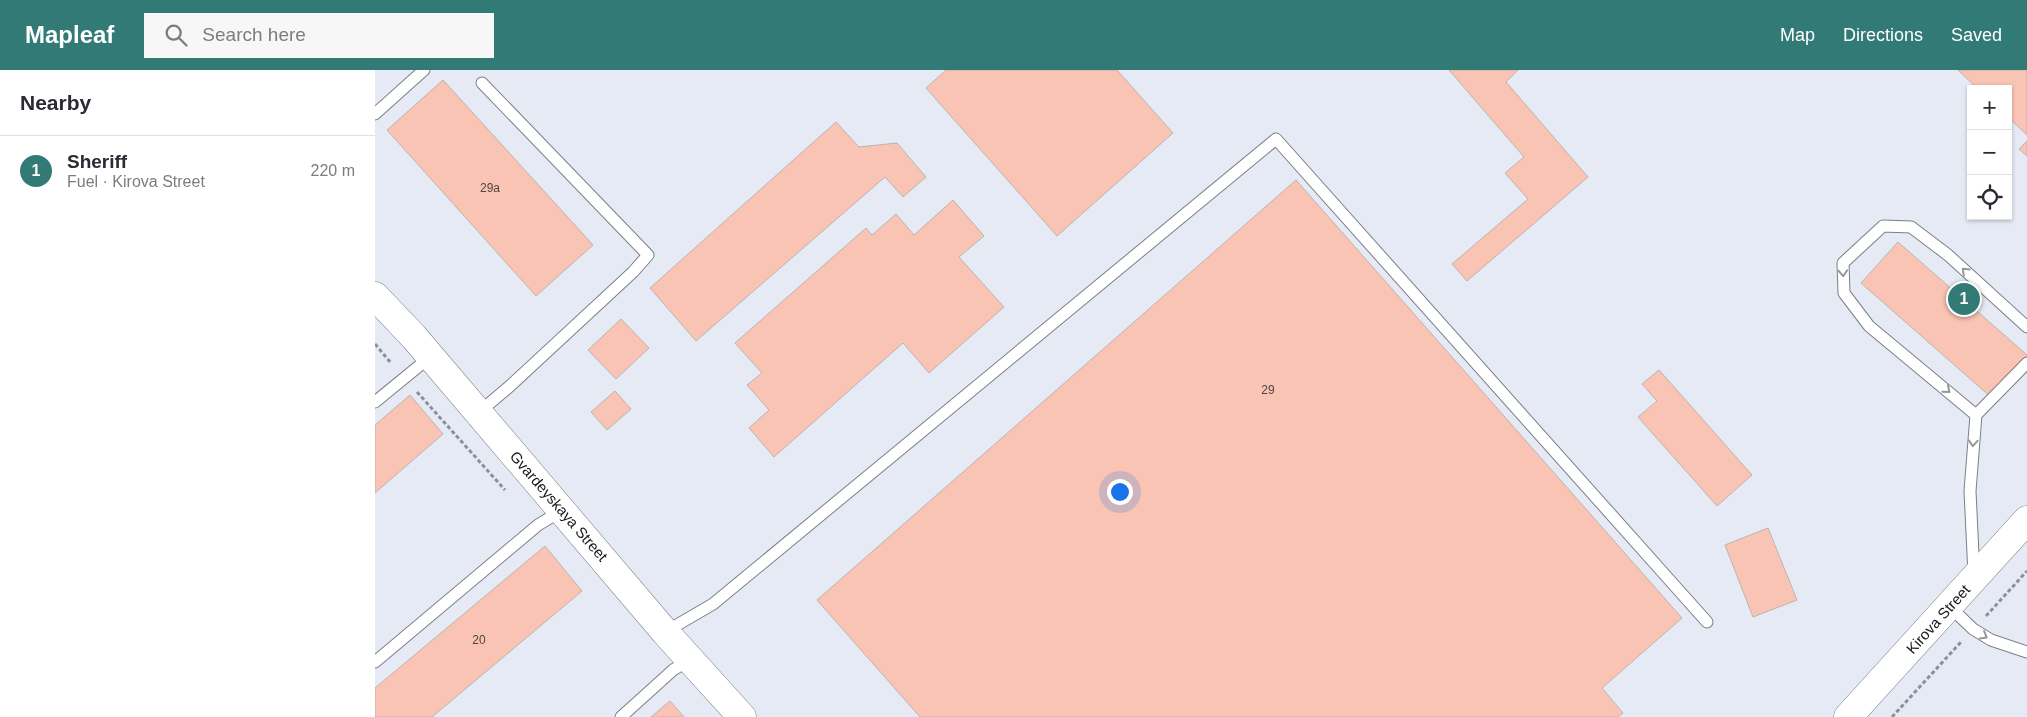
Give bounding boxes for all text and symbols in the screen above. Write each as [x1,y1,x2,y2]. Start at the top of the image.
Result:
search box [144,13,494,58]
text: Mapleaf [25,21,114,48]
icon: search [162,21,190,49]
text: Search here [202,24,306,45]
text: Map [1780,25,1815,45]
text: Directions [1843,25,1923,45]
text: Saved [1951,25,2002,45]
map controls [1967,85,2012,220]
button: + [1967,85,2012,130]
text: Nearby [20,91,91,114]
button: − [1967,130,2012,175]
text: Sheriff [67,151,127,172]
text: 1 [32,162,40,179]
text: 220 m [311,162,355,179]
text: Fuel · Kirova Street [67,173,205,190]
button: locate [1967,175,2012,220]
house number: 29а [480,181,500,195]
one-way arrow [1961,268,1970,277]
one-way arrow [1838,269,1849,277]
pin: 1 [1948,280,1980,318]
house number: 29 [1261,383,1275,397]
one-way arrow [1941,385,1950,394]
one-way arrow [1967,439,1978,447]
street label: Gvardeyskaya Street [507,448,612,565]
your location [1107,479,1133,505]
street label: Kirova Street [1903,580,1974,657]
one-way arrow [1979,629,1988,639]
house number: 20 [472,633,486,647]

